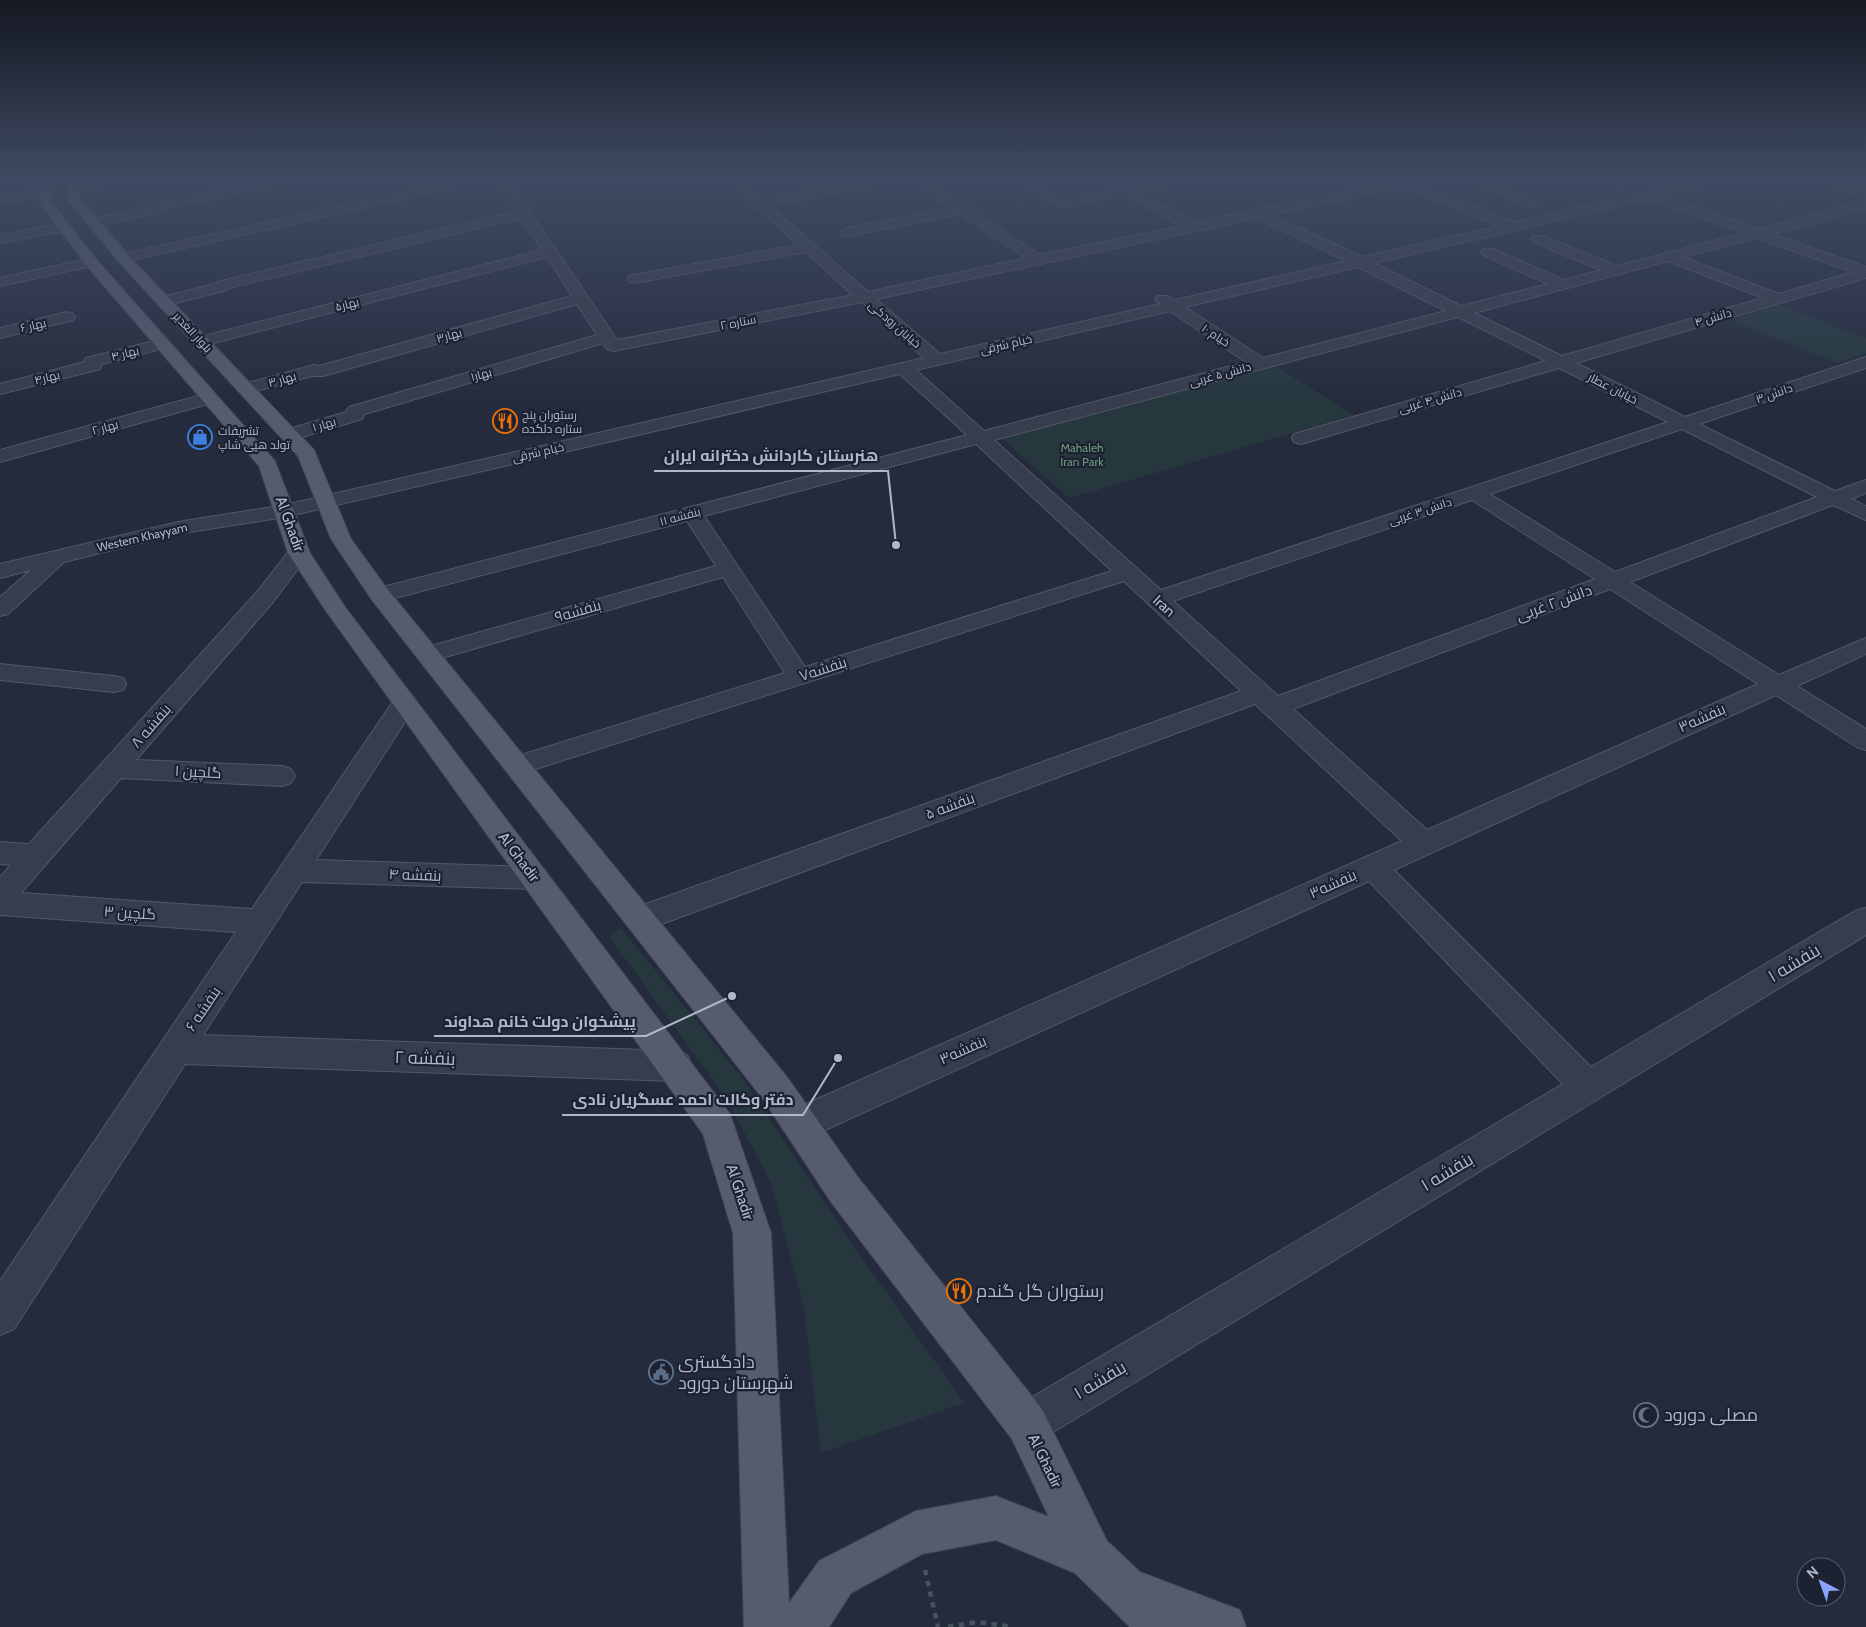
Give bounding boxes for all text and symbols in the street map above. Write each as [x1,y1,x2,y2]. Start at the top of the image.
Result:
street label: بهار۵ [333,294,361,314]
street label: خیابان رودکی [866,297,924,351]
street label: دانش ۴ [1693,305,1733,329]
street label: بلوار الغدیر [170,308,216,356]
street label: ستاره ۲ [719,311,757,333]
street label: بهار ۶ [19,315,47,335]
street label: خیام ۱۰ [1199,320,1233,351]
street label: بهار۳ [434,324,464,346]
street label: خیام شرقی [979,331,1034,358]
street label: بهار ۴ [109,342,141,364]
street label: دانش ۵ غربی [1187,358,1253,389]
street label: بهار۱ [469,364,493,384]
street label: بهار۴ [33,367,61,387]
street label: بهار ۳ [266,368,298,390]
street label: خیابان عطار [1585,369,1640,407]
street label: دانش ۳ [1754,380,1795,406]
street label: دانش ۴ غربی [1397,384,1464,416]
place label: رستوران پنج ستاره دلکده [522,407,582,436]
restaurant icon: رستوران پنج ستاره دلکده [492,408,518,434]
street label: بهار ۱ [310,413,338,435]
street label: بهار ۲ [90,416,120,438]
place label: تشریفات تولد هپی شاپ [218,423,291,454]
shop icon: تشریفات تولد هپی شاپ [187,424,213,450]
street label: خیام شرقی [511,439,566,466]
callout: هنرستان کاردانش دخترانه ایران [654,440,888,471]
park label: Mahaleh Iran Park [1060,440,1104,469]
text: هنرستان کاردانش دخترانه ایران [664,446,878,465]
street label: Al Ghadir [272,494,308,554]
street label: دانش ۳ غربی [1387,494,1454,528]
street label: بنفشه ۱۱ [658,503,702,529]
street label: Western Khayyam [95,519,189,555]
street label: دانش ۲ غربی [1514,581,1595,626]
street label: Iran [1149,591,1179,621]
street label: بنفشه۹ [553,596,603,626]
street label: بنفشه۷ [797,653,849,685]
street label: بنفشه ۸ [127,700,175,752]
street label: بنفشه۳ [1676,700,1728,736]
street label: گلچین ۱ [174,762,222,783]
street label: بنفشه ۵ [923,789,977,823]
street label: Al Ghadir [494,829,544,886]
street label: بنفشه ۴ [388,865,442,885]
street label: بنفشه۳ [1307,866,1359,902]
street label: گلچین ۳ [103,902,157,925]
street label: بنفشه ۱ [1764,939,1824,987]
street label: بنفشه ۶ [182,983,224,1035]
callout: پیشخوان دولت خانم هداوند [434,1005,646,1036]
text: پیشخوان دولت خانم هداوند [444,1012,636,1033]
street label: بنفشه۳ [937,1032,989,1068]
street label: بنفشه ۲ [394,1046,456,1070]
callout: دفتر وکالت احمد عسگریان نادی [562,1084,803,1115]
text: دفتر وکالت احمد عسگریان نادی [573,1090,794,1109]
street label: بنفشه ۱ [1417,1148,1477,1196]
street label: Al Ghadir [723,1162,758,1222]
restaurant icon: رستوران گل گندم [946,1278,972,1304]
place label: رستوران گل گندم [976,1280,1104,1303]
place label: دادگستری شهرستان دورود [678,1351,793,1394]
street label: بنفشه ۱ [1070,1356,1130,1404]
public building icon: دادگستری شهرستان دورود [648,1359,674,1385]
mosque icon: مصلی دورود [1633,1402,1659,1428]
place label: مصلی دورود [1664,1404,1758,1426]
street label: Al Ghadir [1024,1431,1066,1491]
north arrow [1796,1557,1846,1607]
text: N [1803,1562,1822,1582]

